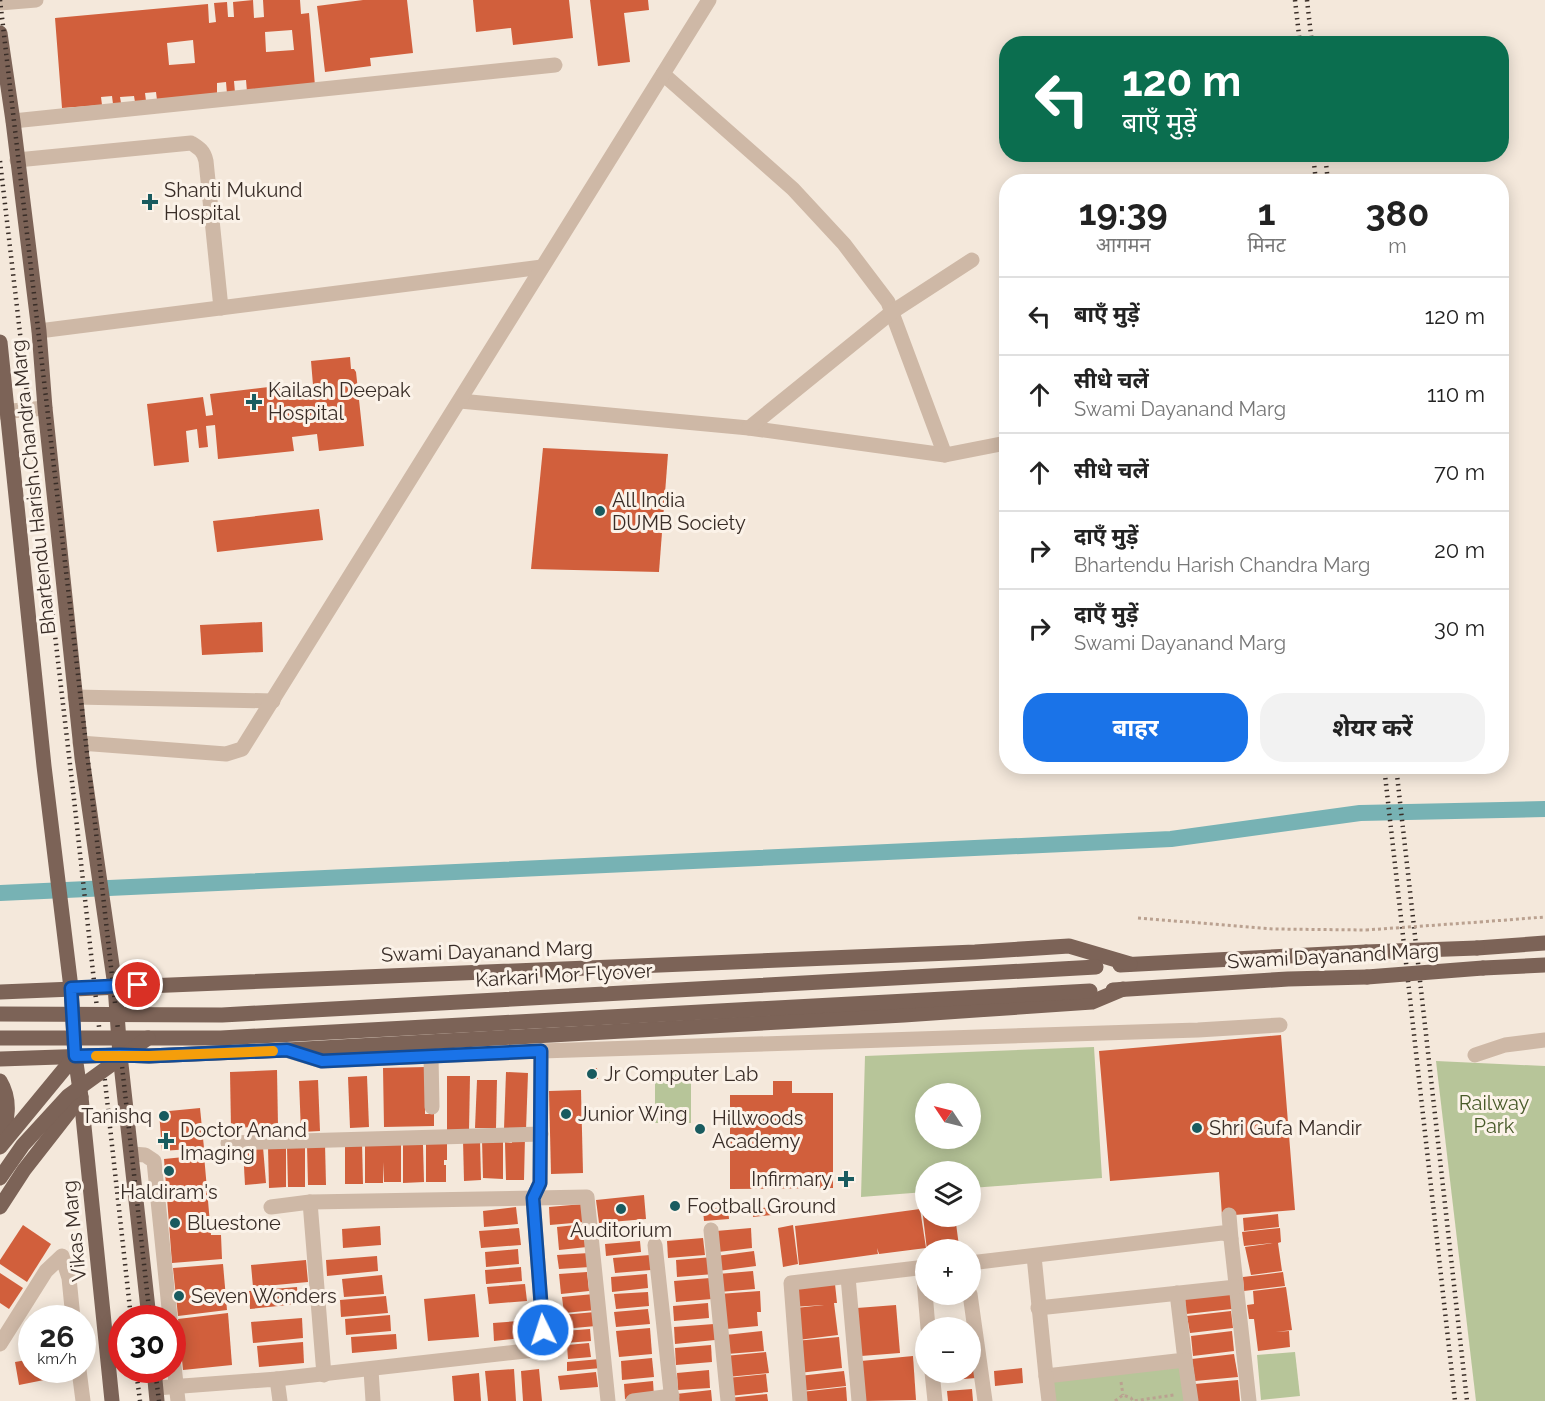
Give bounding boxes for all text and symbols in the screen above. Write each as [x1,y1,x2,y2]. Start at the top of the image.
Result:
text: 120 m [1122,57,1241,106]
icon: left [1023,60,1101,138]
text: बाएँ मुड़ें [1122,107,1197,138]
place label: Shanti Mukund Hospital [164,178,302,225]
text: 19:39 [1079,191,1168,233]
text: 1 [1258,191,1276,233]
text: 380 [1365,192,1429,234]
marker: Shanti Mukund Hospital [141,193,159,211]
text: आगमन [1096,233,1151,257]
text: मिनट [1247,233,1286,257]
text: m [1388,234,1407,258]
icon: left [1023,300,1056,333]
text: बाएँ मुड़ें [1074,301,1140,327]
text: 120 m [1425,303,1485,329]
street label: Bhartendu Harish Chandra Marg [6,338,60,636]
text: सीधे चलें [1074,367,1149,393]
place label: Kailash Deepak Hospital [268,378,411,425]
icon: ahead [1023,378,1056,411]
text: 110 m [1427,381,1485,407]
marker: Kailash Deepak Hospital [245,393,263,411]
text: Swami Dayanand Marg [1074,397,1286,421]
icon: ahead [1023,456,1056,489]
text: सीधे चलें [1074,457,1149,483]
text: 70 m [1434,459,1485,485]
place label: All India DUMB Society [612,488,746,535]
marker: All India DUMB Society [593,504,607,518]
text: दाएँ मुड़ें [1074,523,1138,549]
icon: right [1023,534,1056,567]
text: 20 m [1434,537,1485,563]
text: Bhartendu Harish Chandra Marg [1074,553,1370,577]
text: दाएँ मुड़ें [1074,601,1138,627]
icon: right [1023,612,1056,645]
text: 30 m [1434,615,1485,641]
text: Swami Dayanand Marg [1074,631,1286,655]
button: बाहर [1023,693,1248,762]
button: शेयर करें [1260,693,1485,762]
street label: Swami Dayanand Marg [381,935,593,967]
street label: Swami Dayanand Marg [1226,938,1440,974]
street label: Karkari Mor Flyover [475,958,653,992]
pin [112,959,163,1010]
icon: arrive [121,968,154,1001]
place label: Jr Computer Lab [604,1062,758,1086]
marker: Jr Computer Lab [585,1067,599,1081]
north arrow [915,1083,981,1149]
map controls [915,1083,981,1383]
park label: Railway Park [1459,1091,1530,1138]
place label: Junior Wing [578,1102,688,1126]
place label: Tanishq [81,1104,152,1128]
place label: Hillwoods Academy [712,1106,803,1153]
marker: Junior Wing [559,1107,573,1121]
marker: Tanishq [157,1109,171,1123]
place label: Shri Gufa Mandir [1209,1116,1362,1140]
place label: Doctor Anand Imaging [180,1118,307,1165]
marker: Shri Gufa Mandir [1190,1121,1204,1135]
marker: Hillwoods Academy [693,1122,707,1136]
marker: Doctor Anand Imaging [157,1132,175,1150]
button: layers [915,1161,981,1227]
marker: Haldiram's [162,1164,176,1178]
place label: Infirmary [751,1167,832,1191]
marker: Infirmary [837,1170,855,1188]
street label: Vikas Marg [57,1179,91,1283]
place label: Haldiram's [120,1180,218,1204]
place label: Football Ground [687,1194,836,1218]
marker: Football Ground [668,1199,682,1213]
marker: Auditorium [614,1202,628,1216]
place label: Bluestone [187,1211,281,1235]
marker: Bluestone [168,1216,182,1230]
place label: Auditorium [570,1218,672,1242]
button: + [915,1239,981,1305]
place label: Seven Wonders [191,1284,337,1308]
marker: Seven Wonders [172,1289,186,1303]
position arrow [511,1298,575,1362]
speed limit sign: 30 [108,1305,186,1383]
button: − [915,1317,981,1383]
text: 26 [39,1319,75,1354]
text: km/h [37,1350,77,1368]

